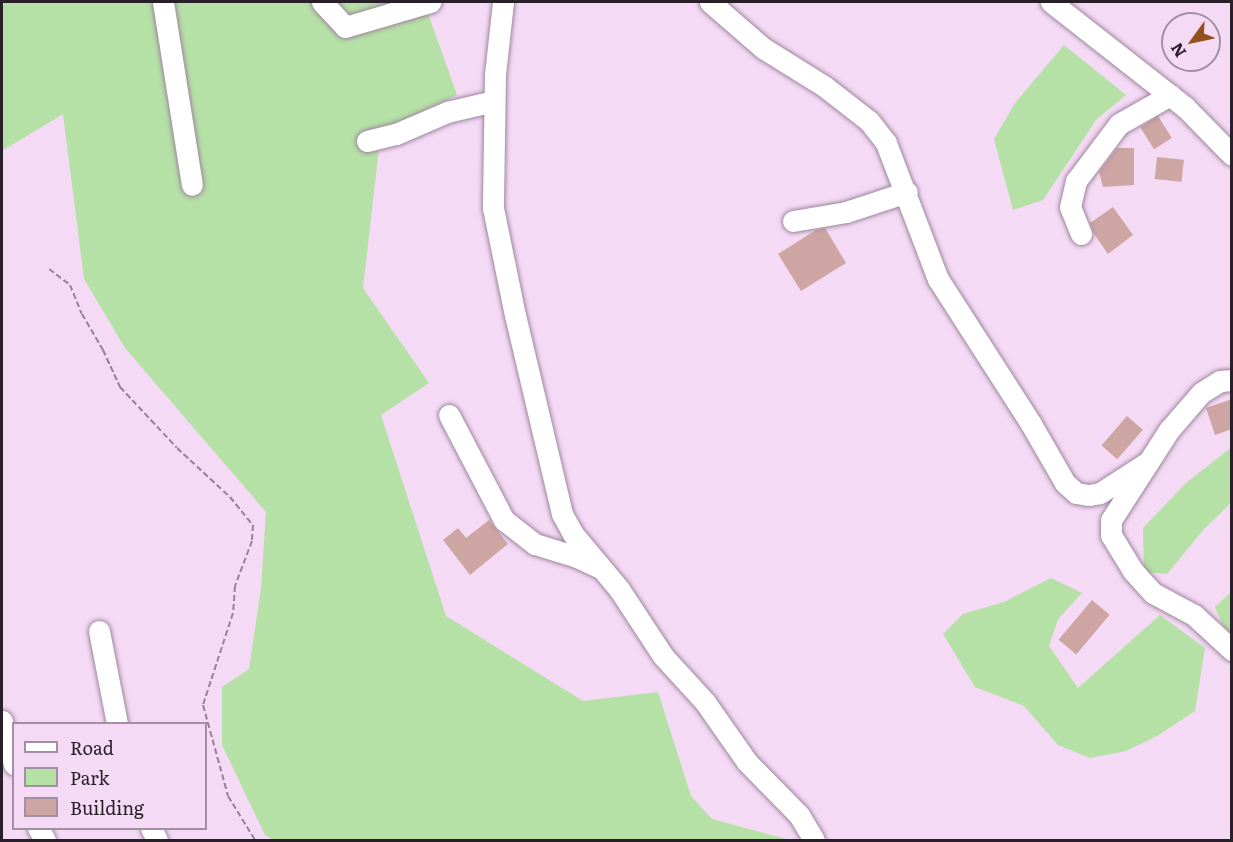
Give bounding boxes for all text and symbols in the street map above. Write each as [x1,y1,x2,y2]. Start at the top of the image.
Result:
north arrow [1161,12,1221,72]
text: N [1164,39,1191,63]
legend [12,722,207,830]
text: Road [70,734,114,761]
text: Park [70,764,109,791]
text: Building [70,794,144,821]

